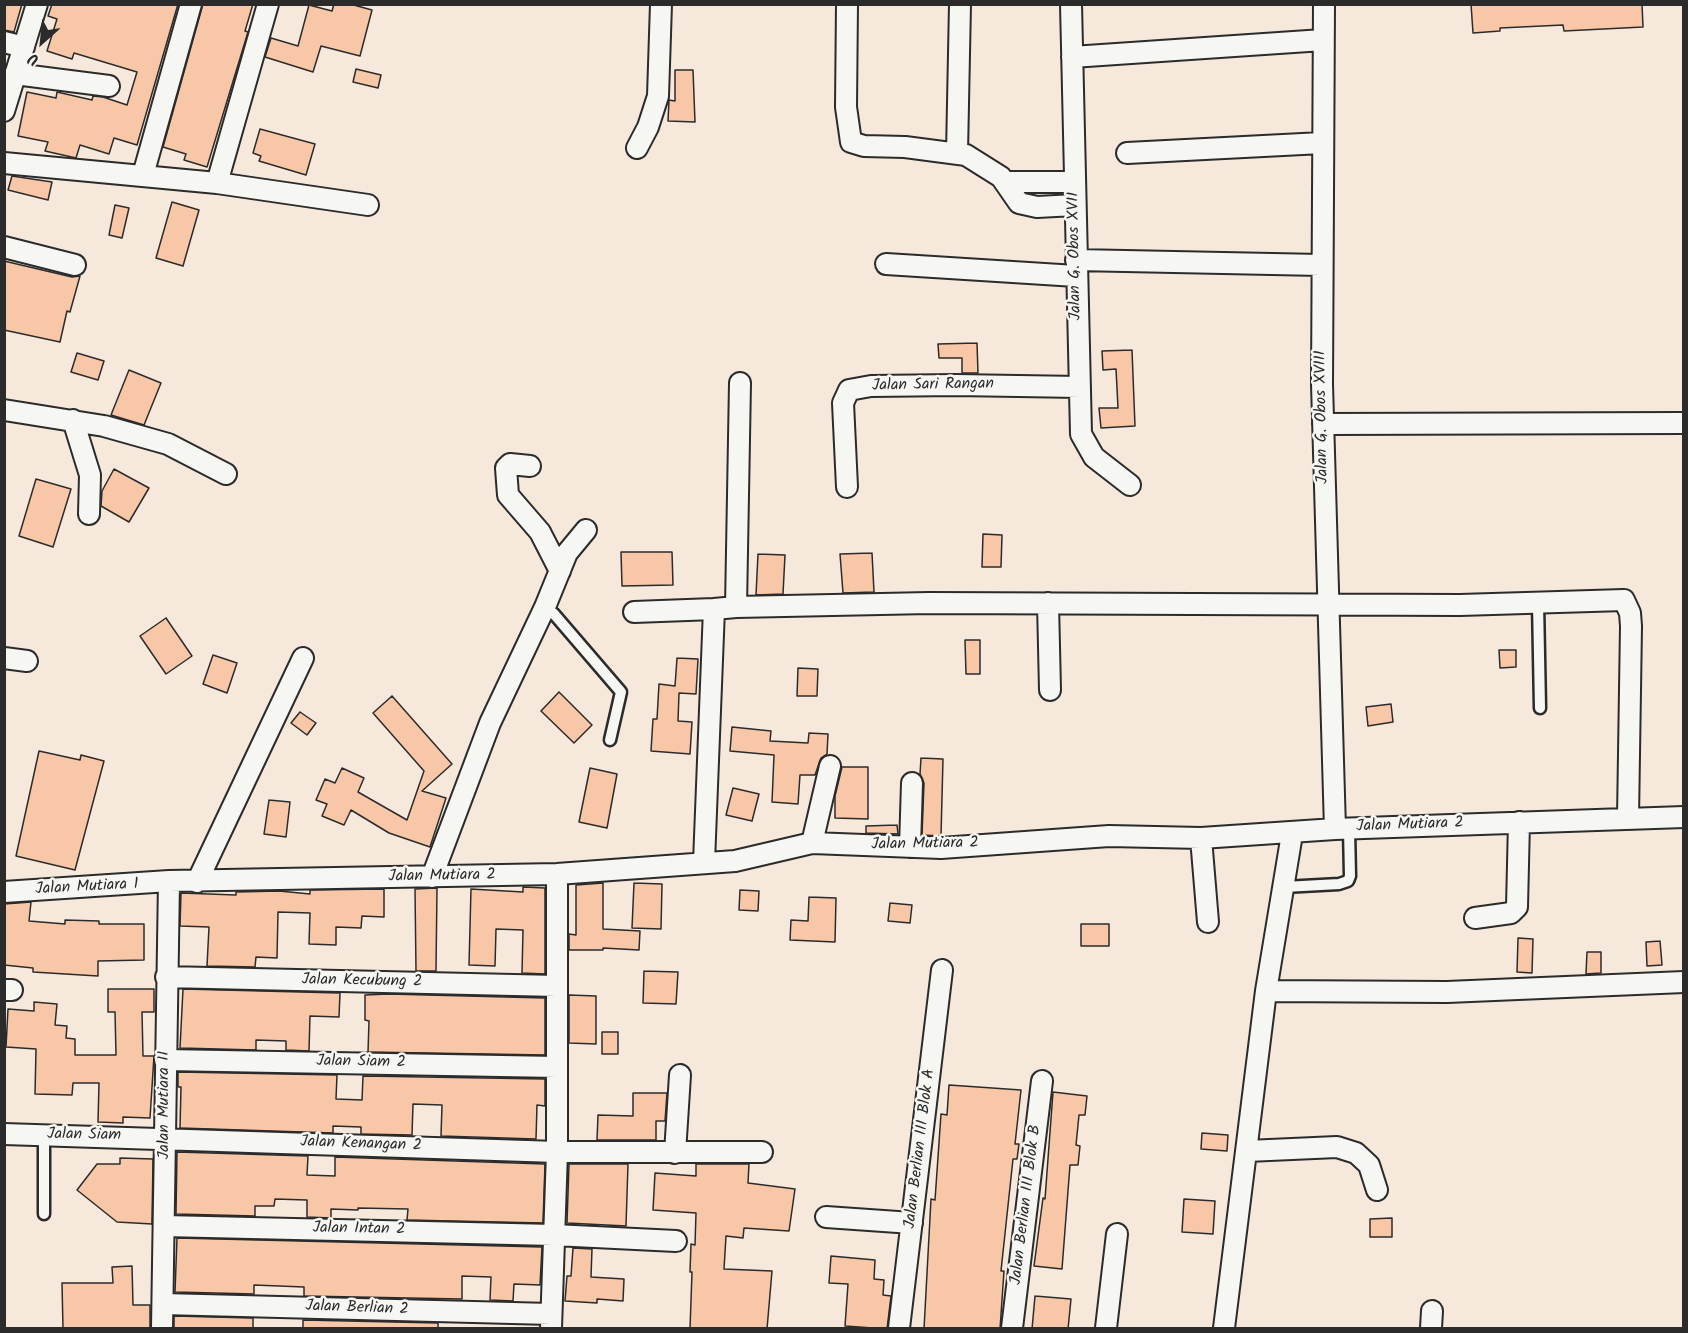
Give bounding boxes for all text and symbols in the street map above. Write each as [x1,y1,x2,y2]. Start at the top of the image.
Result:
north arrow [12,12,72,72]
text: U [24,45,44,72]
street label: Jalan G. Obos XVII [1065,192,1087,320]
street label: Jalan G. Obos XVIII [1312,350,1334,484]
street label: Jalan Sari Rangan [872,375,994,397]
street label: Jalan Mutiara 2 [1356,815,1464,837]
street label: Jalan Mutiara 2 [871,834,979,856]
street label: Jalan Mutiara 2 [388,866,496,888]
street label: Jalan Mutiara 1 [35,876,139,900]
street label: Jalan Kecubung 2 [301,971,423,993]
street label: Jalan Mutiara II [155,1051,175,1159]
street label: Jalan Siam 2 [316,1053,406,1073]
street label: Jalan Berlian III Blok A [902,1068,940,1230]
street label: Jalan Berlian III Blok B [1008,1124,1046,1286]
street label: Jalan Siam [47,1126,121,1146]
street label: Jalan Kenangan 2 [300,1133,422,1157]
street label: Jalan Intan 2 [312,1220,406,1240]
street label: Jalan Berlian 2 [305,1298,409,1320]

